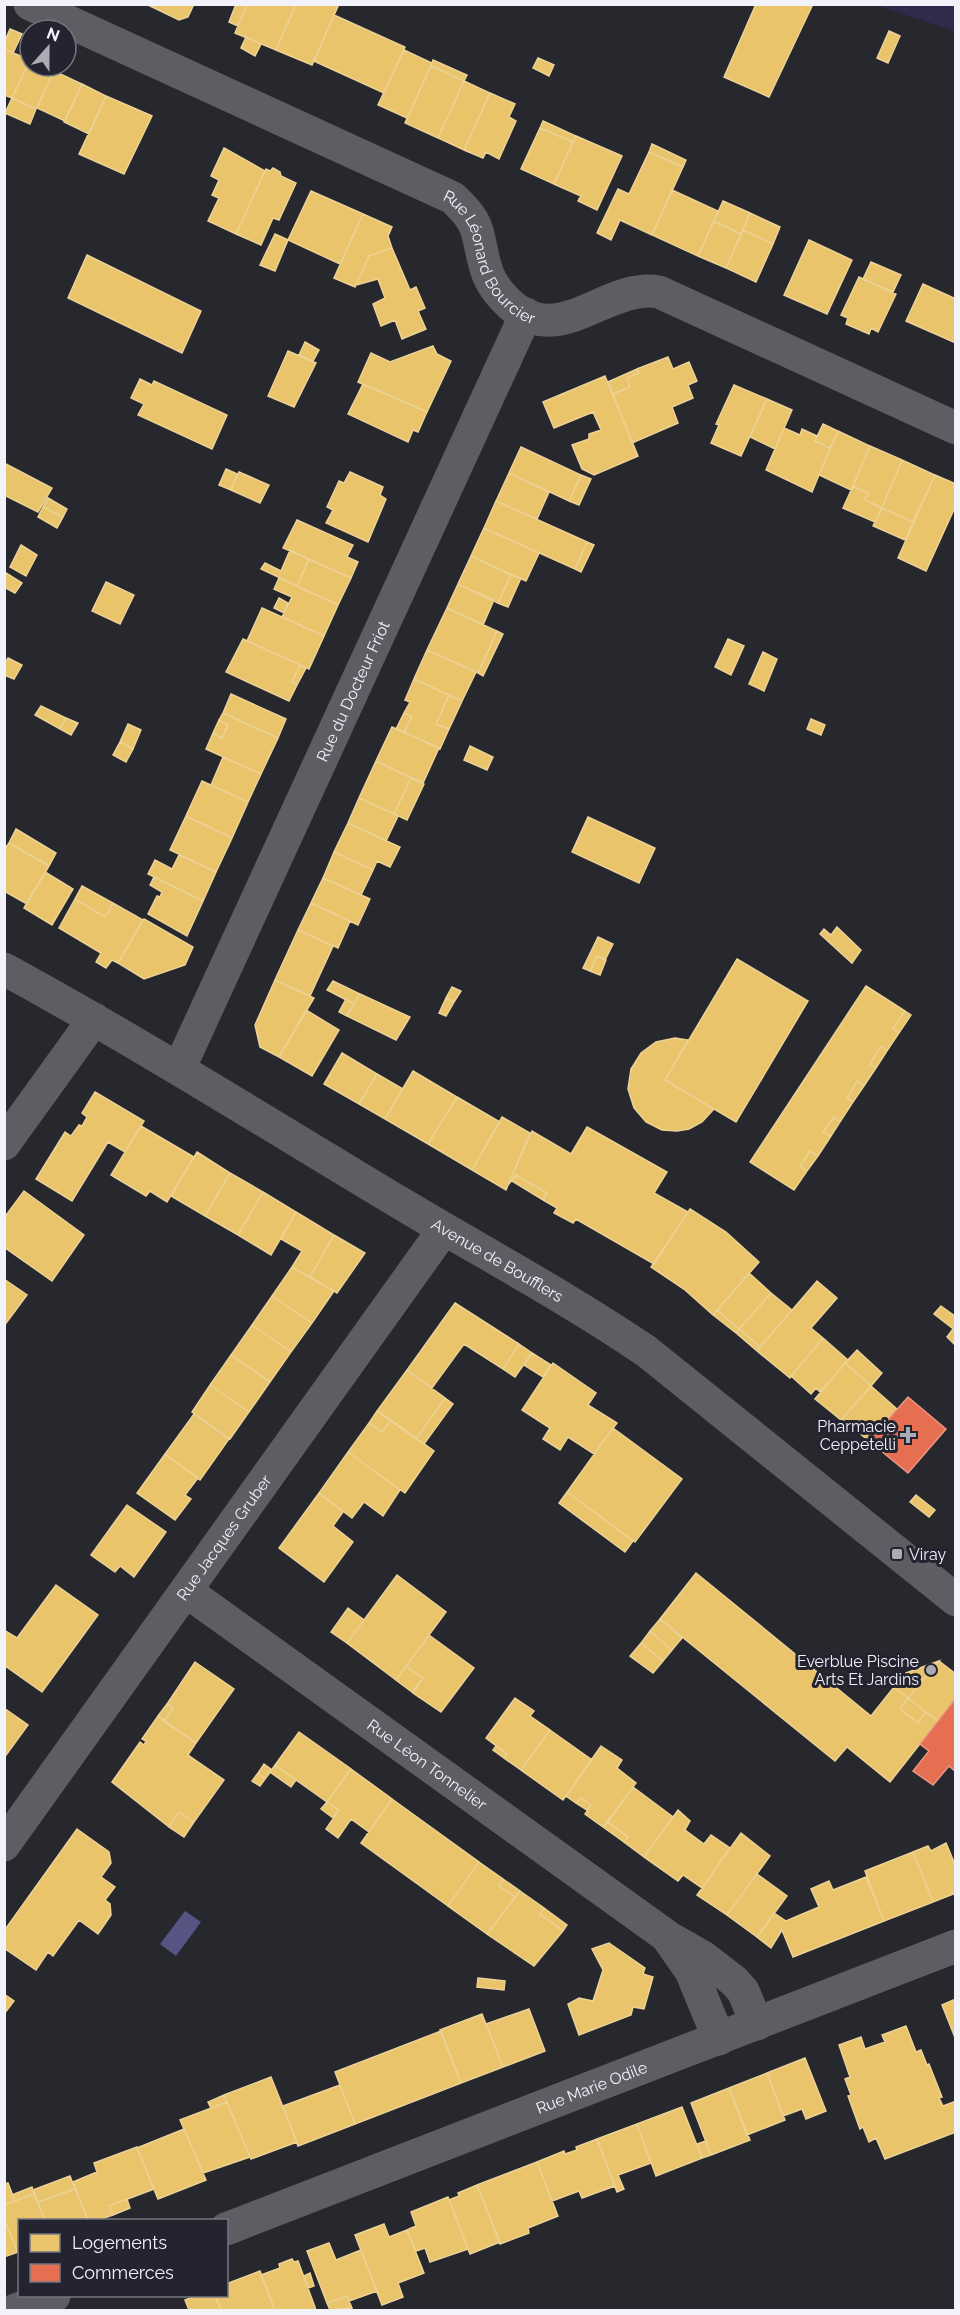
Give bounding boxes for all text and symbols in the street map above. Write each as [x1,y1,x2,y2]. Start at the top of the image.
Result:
north arrow [18,18,78,78]
text: N [44,23,62,46]
street label: Rue Léonard Bourcier [441,186,538,328]
street label: Rue du Docteur Friot [313,617,394,765]
street label: Avenue de Boufflers [428,1215,567,1306]
place label: Pharmacie Ceppetelli [817,1417,896,1454]
marker: Pharmacie Ceppetelli [901,1428,915,1442]
street label: Rue Jacques Gruber [173,1471,276,1604]
place label: Viray [909,1545,946,1564]
marker: Viray [890,1547,904,1561]
place label: Everblue Piscine Arts Et Jardins [797,1652,919,1689]
marker: Everblue Piscine Arts Et Jardins [924,1663,938,1677]
street label: Rue Léon Tonnelier [363,1715,491,1814]
street label: Rue Marie Odile [533,2058,650,2118]
legend [18,2219,228,2297]
text: Logements [72,2232,167,2253]
text: Commerces [72,2262,174,2283]

